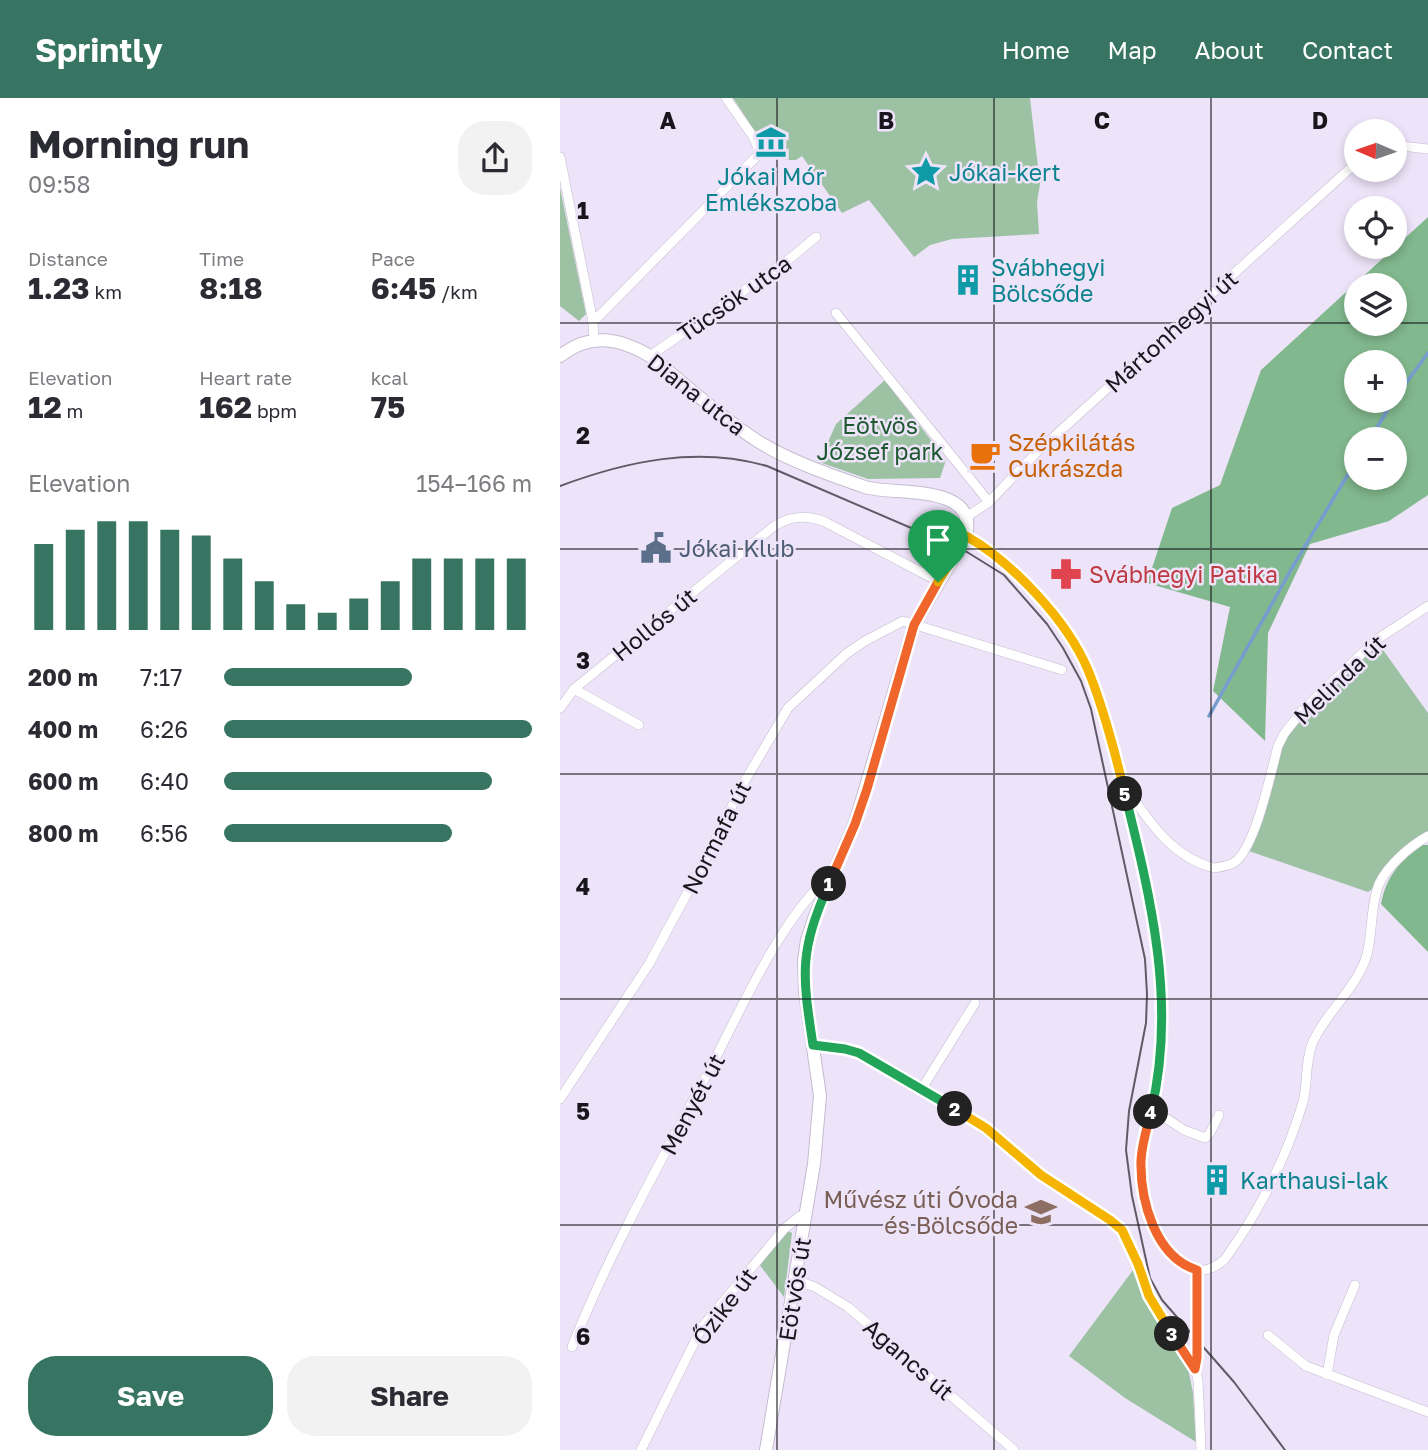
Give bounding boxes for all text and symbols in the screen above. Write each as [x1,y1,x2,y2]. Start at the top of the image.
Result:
text: Sprintly [35,30,163,69]
text: Home [1002,35,1070,64]
text: Map [1108,35,1157,64]
text: About [1195,35,1264,64]
text: Contact [1302,35,1393,64]
text: A [660,106,677,134]
text: B [878,106,894,134]
text: C [1094,106,1110,134]
text: D [1312,106,1328,134]
north arrow [1344,119,1407,182]
map controls [1344,119,1407,490]
text: Morning run [28,121,249,166]
button: share [458,121,532,195]
museum icon: Jókai Mór Emlékszoba [754,125,788,159]
place icon: Jókai-kert [909,155,943,189]
place label: Jókai-kert [949,158,1061,186]
place label: Jókai Mór Emlékszoba [705,162,837,216]
text: 09:58 [28,170,90,198]
text: 1 [577,196,589,224]
button: locate [1344,196,1407,259]
text: Distance [28,247,108,270]
text: Time [199,247,244,270]
text: Pace [371,247,415,270]
street label: Tücsök utca [672,249,796,347]
place label: Svábhegyi Bölcsőde [991,253,1106,307]
building icon: Svábhegyi Bölcsőde [951,263,985,297]
street label: Mártonhegyi út [1099,264,1243,398]
text: 1.23 [28,270,90,306]
text: 8:18 [199,270,263,306]
text: 6:45 [371,270,436,306]
button: layers [1344,273,1407,336]
text: km [90,280,122,303]
text: /km [436,280,478,303]
street label: Diana utca [642,347,752,441]
button: + [1344,350,1407,413]
text: Elevation [28,366,113,389]
text: Heart rate [199,366,292,389]
text: kcal [371,366,408,389]
text: 12 [28,389,62,425]
text: 162 [199,389,252,425]
text: 75 [371,389,405,425]
text: m [62,399,83,422]
text: bpm [252,399,297,422]
park label: Eötvös József park [817,411,943,465]
text: 2 [576,421,590,449]
button: − [1344,427,1407,490]
place label: Szépkilátás Cukrászda [1008,428,1135,482]
cafe icon: Szépkilátás Cukrászda [968,438,1002,472]
text: Elevation [28,469,130,497]
text: 154–166 m [416,469,532,497]
pin [908,510,968,582]
icon: arrive [919,521,957,559]
public building icon: Jókai Klub [639,531,673,565]
place label: Jókai Klub [679,534,794,562]
pharmacy icon: Svábhegyi Patika [1049,557,1083,591]
place label: Svábhegyi Patika [1089,560,1278,588]
street label: Hollós út [606,581,702,667]
street label: Melinda út [1287,628,1391,730]
text: 3 [576,646,590,674]
text: 200 m [28,663,98,691]
text: 7:17 [140,663,182,691]
text: 400 m [28,715,98,743]
text: 6:26 [140,715,188,743]
text: 600 m [28,767,98,795]
text: 6:40 [140,767,189,795]
street label: Normafa út [676,776,756,898]
pin: 5 [1108,776,1142,812]
text: 5 [1119,782,1130,805]
text: 800 m [28,819,99,847]
text: 6:56 [140,819,188,847]
pin: 1 [812,866,846,902]
text: 4 [576,872,590,900]
text: 1 [824,872,833,895]
street label: Menyét út [654,1049,730,1159]
pin: 2 [938,1091,972,1126]
pin: 4 [1134,1094,1168,1130]
text: 5 [576,1097,590,1125]
text: 2 [949,1097,960,1120]
text: 4 [1145,1100,1156,1123]
building icon: Karthausi-lak [1200,1163,1234,1197]
place label: Karthausi-lak [1240,1166,1389,1194]
place label: Művész úti Óvoda és Bölcsőde [823,1185,1018,1239]
school or university icon: Művész úti Óvoda és Bölcsőde [1024,1195,1058,1229]
street label: Eötvös út [772,1235,816,1343]
street label: Őzike út [686,1262,762,1350]
street label: Agancs út [858,1312,960,1406]
pin: 3 [1154,1316,1190,1352]
text: 6 [576,1322,590,1350]
text: 3 [1166,1322,1177,1345]
button: Save [28,1356,273,1436]
button: Share [287,1356,532,1436]

